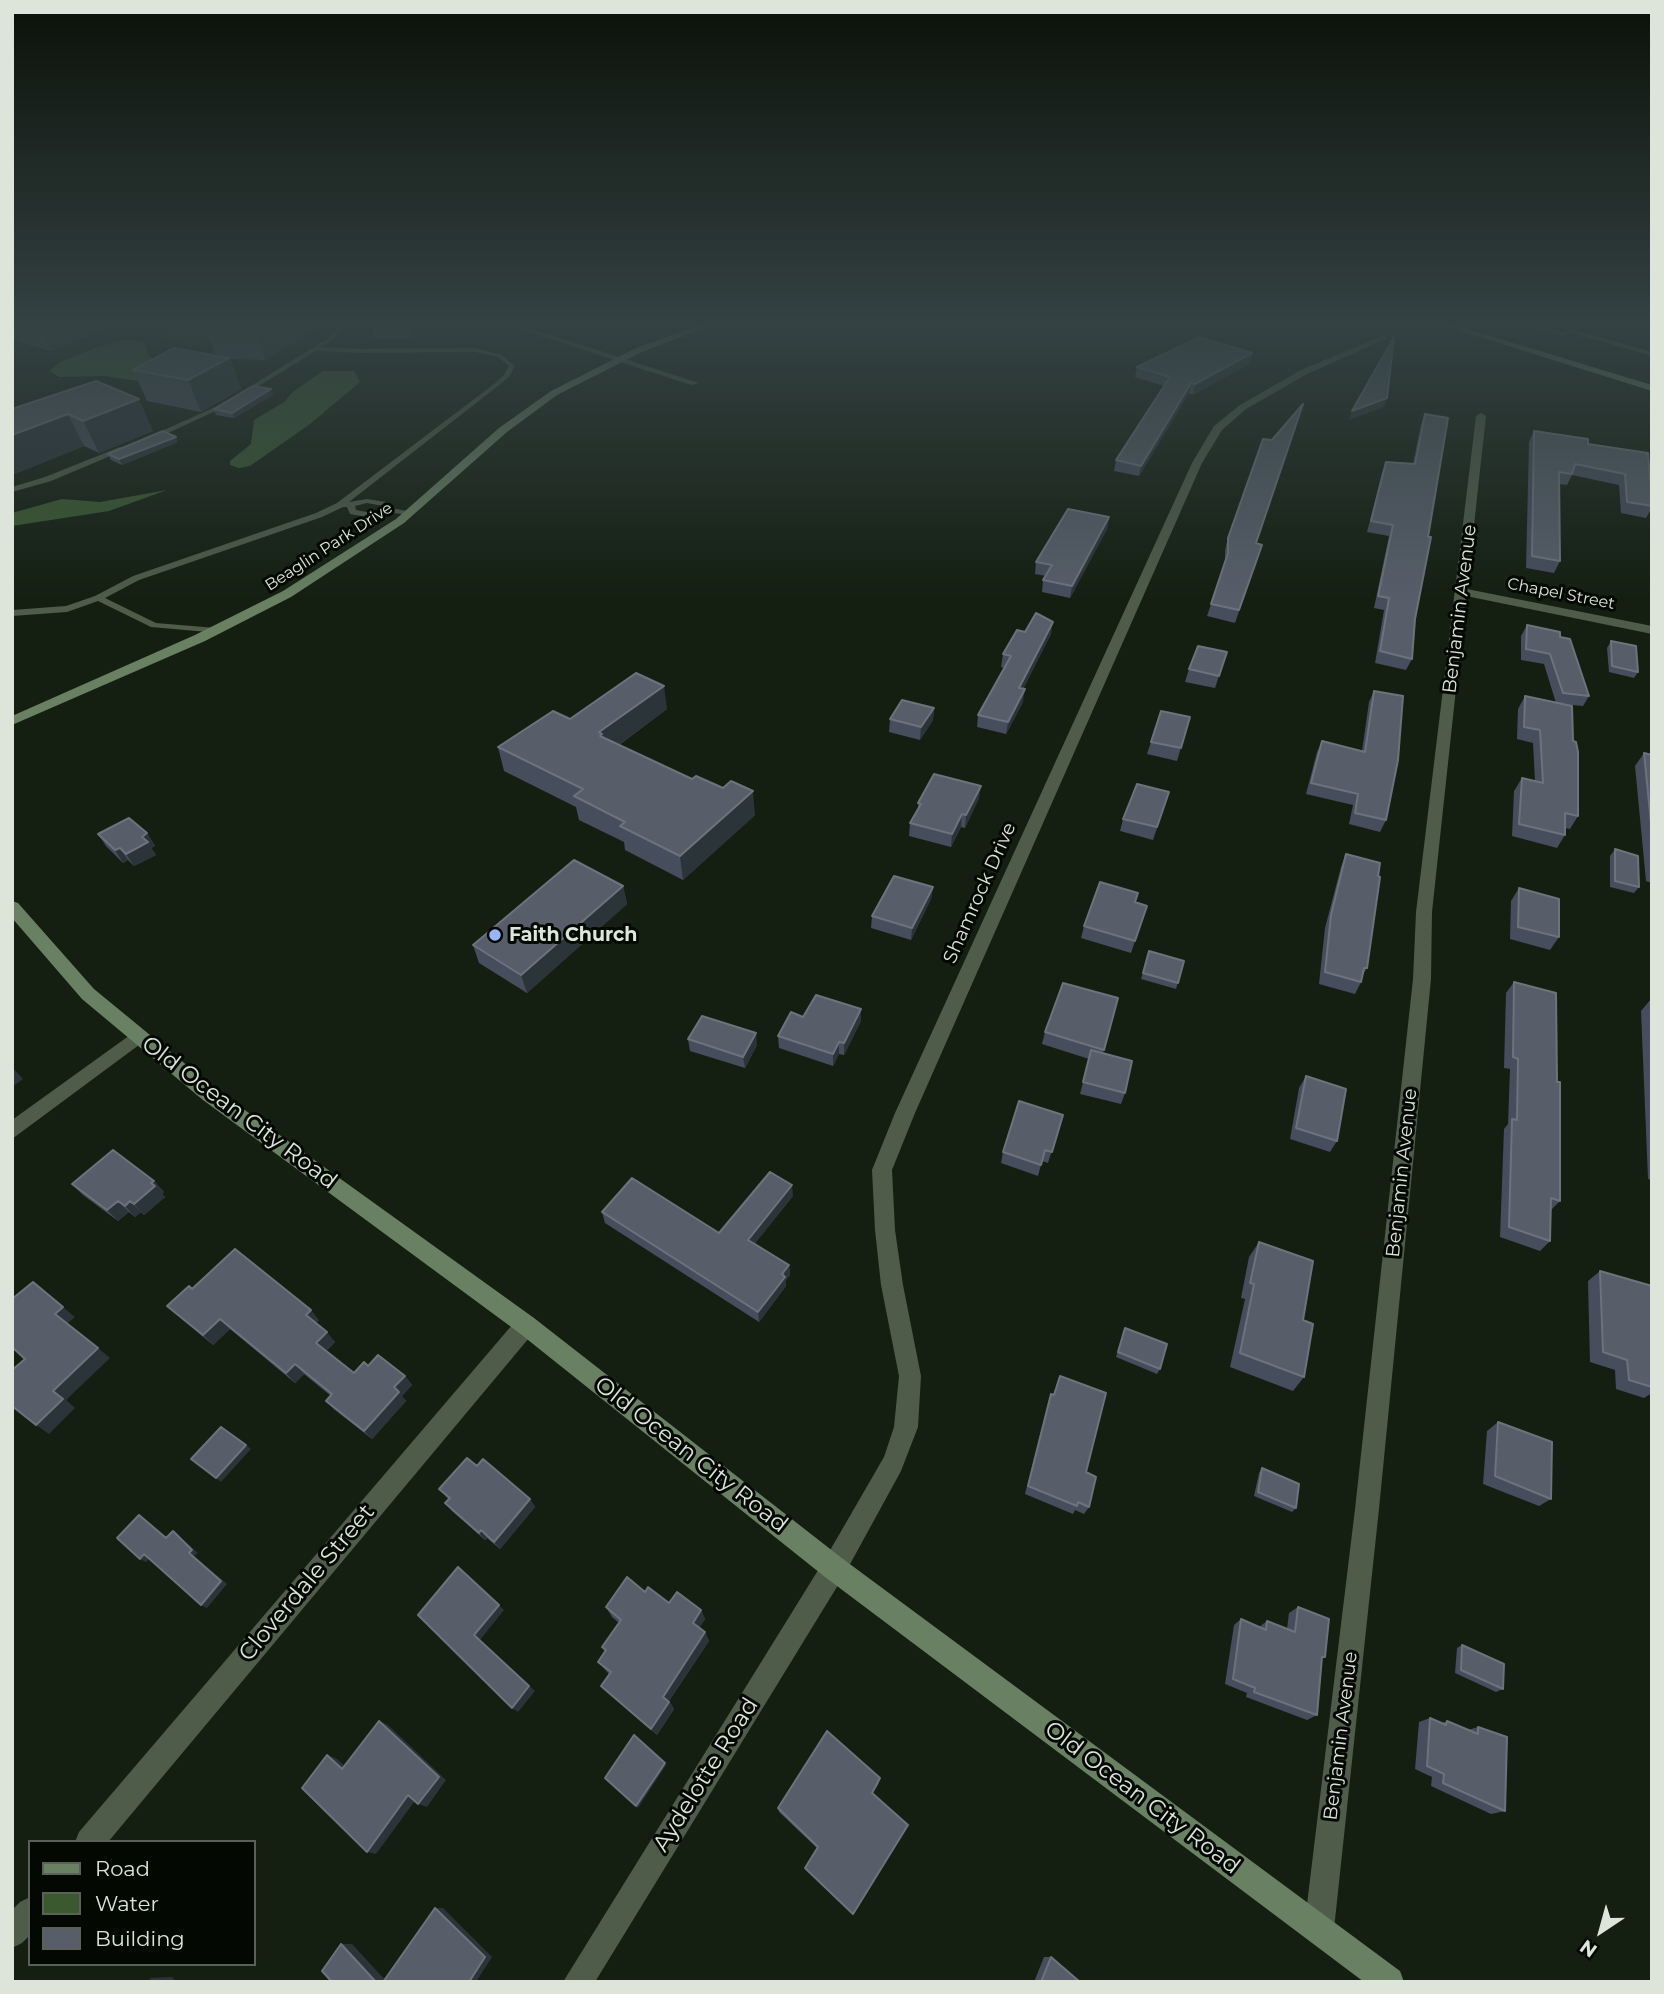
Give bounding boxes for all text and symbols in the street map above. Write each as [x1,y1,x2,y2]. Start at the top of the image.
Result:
street label: Beaglin Park Drive [262,499,396,595]
street label: Benjamin Avenue [1438,523,1482,695]
street label: Chapel Street [1506,574,1616,614]
street label: Shamrock Drive [939,819,1021,967]
place label: Faith Church [509,924,637,946]
marker: Faith Church [487,927,503,943]
street label: Old Ocean City Road [136,1031,342,1195]
street label: Benjamin Avenue [1382,1087,1422,1259]
street label: Old Ocean City Road [589,1371,793,1539]
street label: Cloverdale Street [233,1499,381,1667]
street label: Benjamin Avenue [1319,1650,1363,1822]
street label: Aydelotte Road [648,1693,764,1857]
street label: Old Ocean City Road [1039,1716,1245,1880]
legend [28,1840,256,1966]
text: Road [95,1856,150,1881]
text: Water [95,1891,159,1916]
north arrow [1566,1896,1636,1966]
text: Building [95,1926,185,1951]
text: N [1575,1935,1601,1962]

